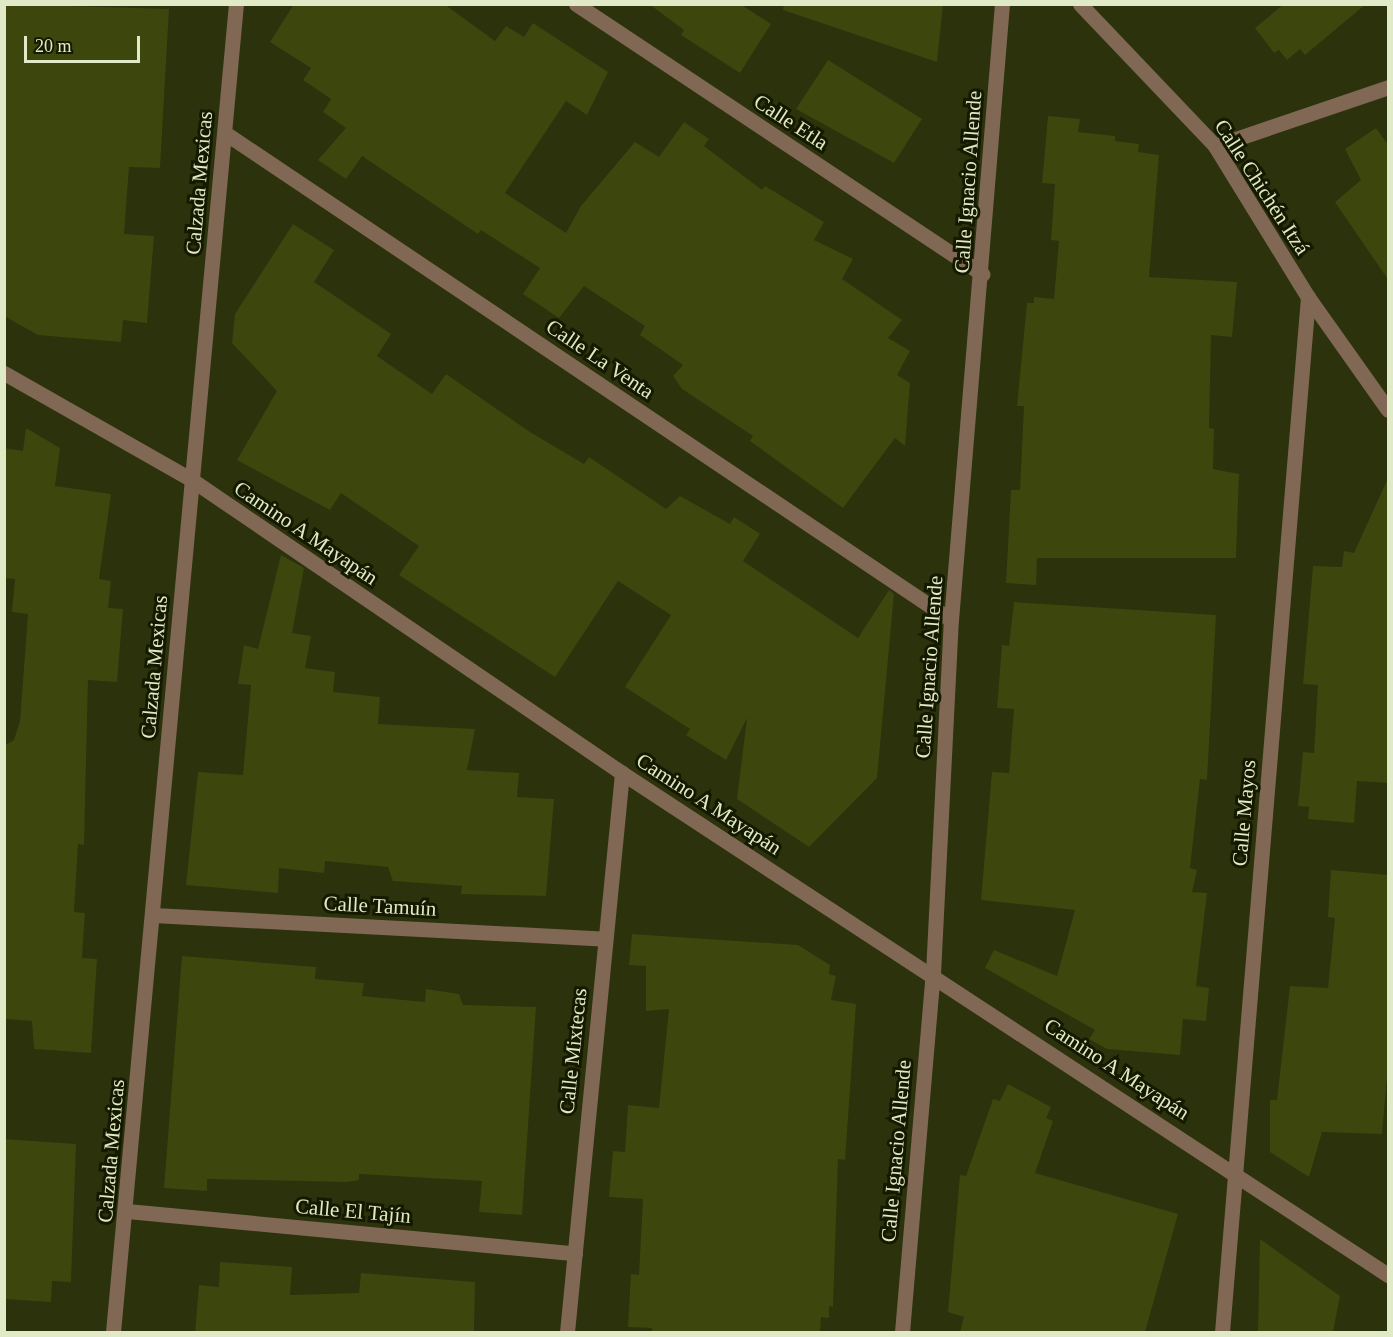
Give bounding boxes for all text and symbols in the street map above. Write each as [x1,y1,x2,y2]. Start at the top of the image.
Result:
scale bar [27,24,142,62]
text: 20 m [35,36,72,56]
street label: Calle Etla [749,89,833,155]
street label: Calle Ignacio Allende [949,89,987,275]
street label: Calzada Mexicas [180,110,218,256]
street label: Calle Chichén Itzá [1209,115,1315,259]
street label: Calle La Venta [541,314,659,404]
street label: Camino A Mayapán [228,475,384,591]
street label: Calle Ignacio Allende [910,574,948,760]
street label: Calzada Mexicas [135,594,173,740]
street label: Camino A Mayapán [631,747,787,861]
street label: Calle Mayos [1227,759,1261,867]
street label: Calle Tamuín [323,890,437,922]
street label: Calle Mixtecas [554,987,592,1115]
street label: Camino A Mayapán [1039,1012,1195,1126]
street label: Calle Ignacio Allende [875,1058,917,1244]
street label: Calzada Mexicas [92,1078,130,1224]
street label: Calle El Tajín [294,1193,412,1229]

